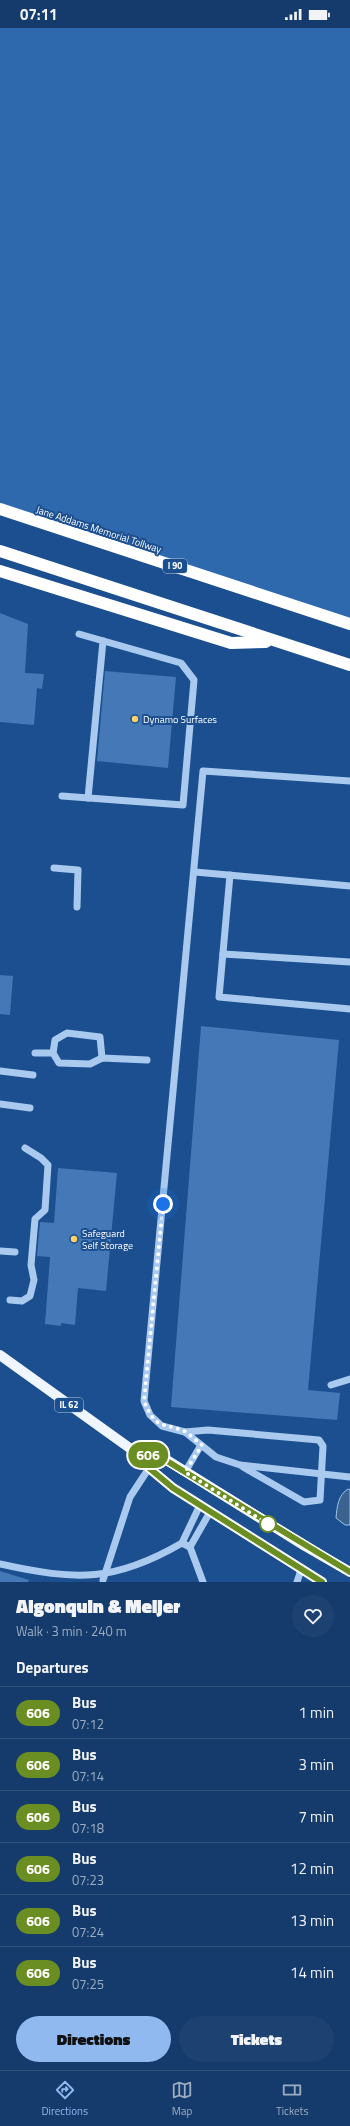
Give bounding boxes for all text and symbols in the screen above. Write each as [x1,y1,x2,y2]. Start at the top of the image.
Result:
text: 07:11 [20,3,57,26]
street label: Jane Addams Memorial Tollway [34,502,164,557]
road number: I 90 [163,559,187,573]
place label: Dynamo Surfaces [143,712,217,727]
marker: Dynamo Surfaces [130,714,140,724]
your location [153,1194,173,1214]
place label: Safeguard Self Storage [82,1226,133,1253]
marker: Safeguard Self Storage [69,1234,79,1244]
road number: IL 62 [55,1398,83,1412]
line badge: 606 [125,1442,171,1468]
text: 606 [136,1444,160,1465]
unlabelled marker [259,1515,277,1533]
text: Algonquin & Meijer [16,1591,180,1620]
button: heart [292,1595,334,1637]
text: Walk · 3 min · 240 m [16,1621,127,1641]
text: Departures [16,1656,89,1679]
text: Bus [72,1691,97,1714]
text: 1 min [298,1701,334,1724]
text: 606 [26,1702,50,1723]
text: 07:12 [72,1714,104,1734]
text: Bus [72,1743,97,1766]
text: 3 min [298,1753,334,1776]
text: 606 [26,1754,50,1775]
text: 07:14 [72,1766,104,1786]
text: Bus [72,1795,97,1818]
text: 7 min [298,1805,334,1828]
text: 606 [26,1806,50,1827]
text: 07:18 [72,1818,104,1838]
text: Bus [72,1847,97,1870]
text: 12 min [290,1857,334,1880]
text: 606 [26,1858,50,1879]
text: 07:23 [72,1870,104,1890]
text: Bus [72,1899,97,1922]
text: 13 min [290,1909,334,1932]
text: 606 [26,1910,50,1931]
text: 07:24 [72,1922,104,1942]
text: Bus [72,1951,97,1974]
text: 14 min [290,1961,334,1984]
text: 606 [26,1962,50,1983]
text: 07:25 [72,1974,104,1994]
button: Directions [16,2016,171,2062]
button: Tickets [179,2016,334,2062]
tab: Directions [41,2079,88,2119]
tab: Map [171,2079,193,2119]
tab: Tickets [276,2079,309,2119]

